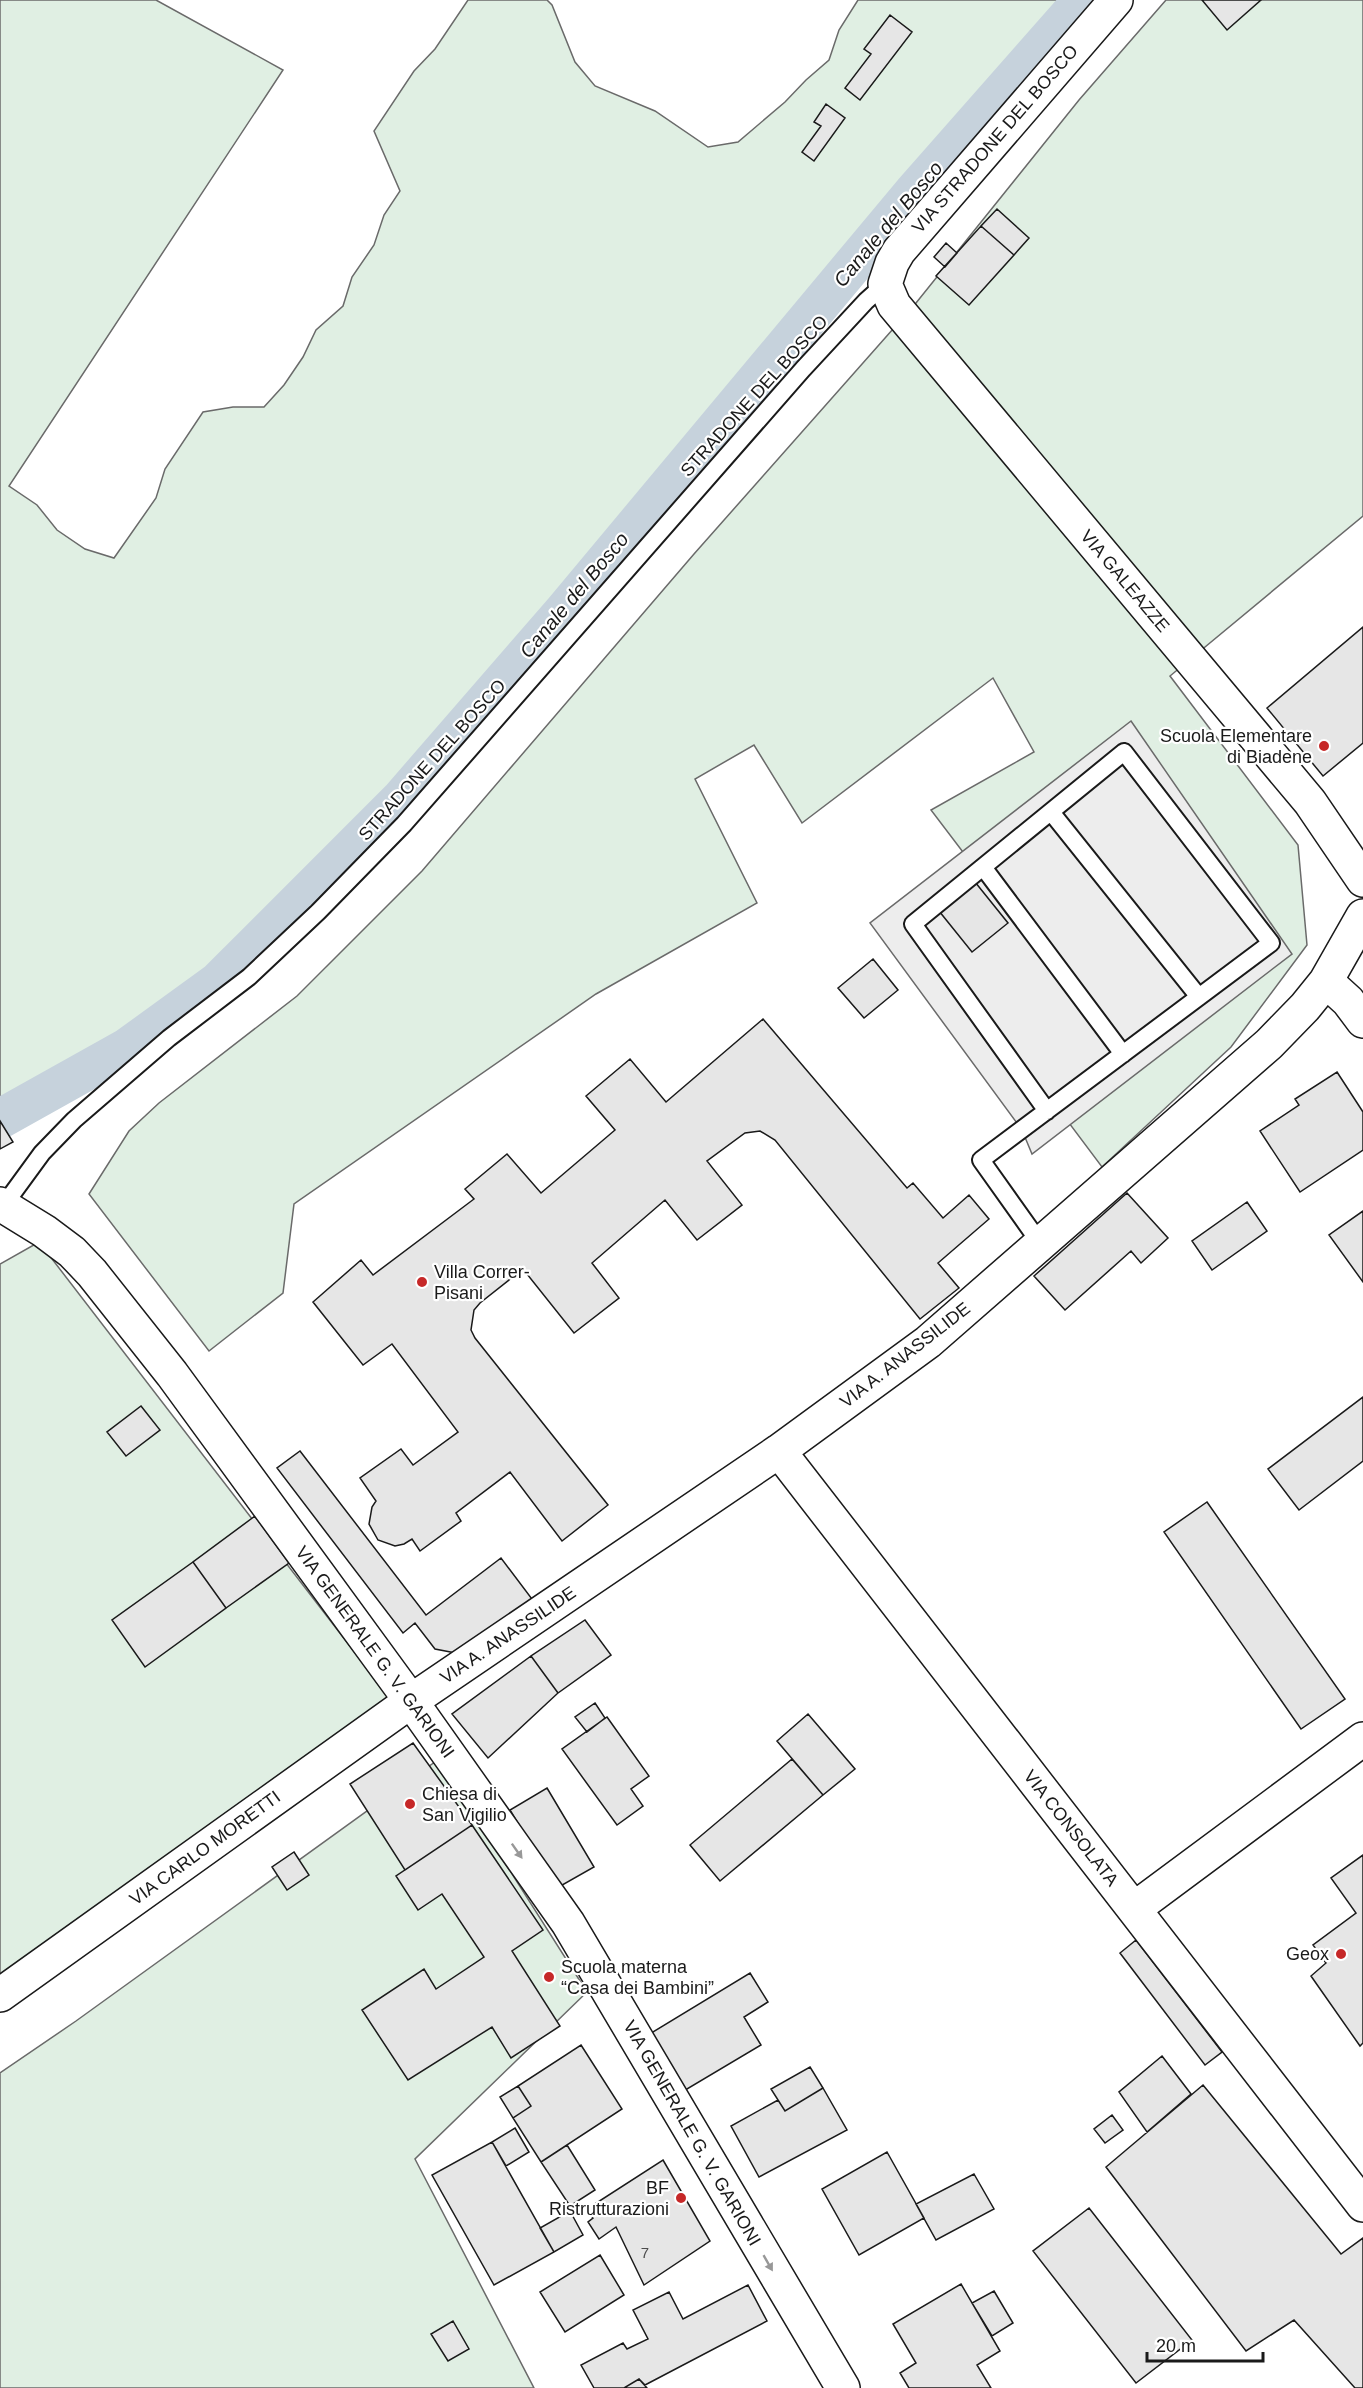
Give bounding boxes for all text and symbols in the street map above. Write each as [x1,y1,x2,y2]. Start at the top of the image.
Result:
street label: VIA STRADONE DEL BOSCO [908,41,1082,237]
water label: Canale del Bosco [829,157,947,291]
street label: STRADONE DEL BOSCO [677,312,831,480]
street label: VIA GALEAZZE [1077,526,1173,636]
water label: Canale del Bosco [515,528,633,662]
street label: STRADONE DEL BOSCO [355,676,509,844]
place label: Scuola Elementare di Biadene [1160,726,1312,767]
marker: Scuola Elementare di Biadene [1317,739,1331,753]
place label: Villa Correr- Pisani [434,1262,530,1303]
marker: Villa Correr- Pisani [415,1275,429,1289]
street label: VIA A. ANASSILIDE [836,1298,974,1412]
street label: VIA GENERALE G. V. GARIONI [292,1542,458,1762]
street label: VIA A. ANASSILIDE [436,1582,580,1688]
street label: VIA CONSOLATA [1020,1766,1122,1890]
place label: Chiesa di San Vigilio [422,1784,507,1825]
street label: VIA CARLO MORETTI [126,1787,284,1909]
marker: Chiesa di San Vigilio [403,1797,417,1811]
one-way arrow [511,1843,523,1859]
place label: Geox [1286,1944,1329,1964]
marker: Geox [1334,1947,1348,1961]
place label: Scuola materna “Casa dei Bambini” [561,1957,714,1998]
marker: Scuola materna “Casa dei Bambini” [542,1970,556,1984]
street label: VIA GENERALE G. V. GARIONI [619,2017,765,2249]
place label: BF Ristrutturazioni [549,2178,669,2219]
marker: BF Ristrutturazioni [674,2191,688,2205]
house number: 7 [641,2244,649,2261]
one-way arrow [763,2255,774,2271]
scale bar [1147,2325,1262,2363]
text: 20 m [1156,2336,1196,2356]

